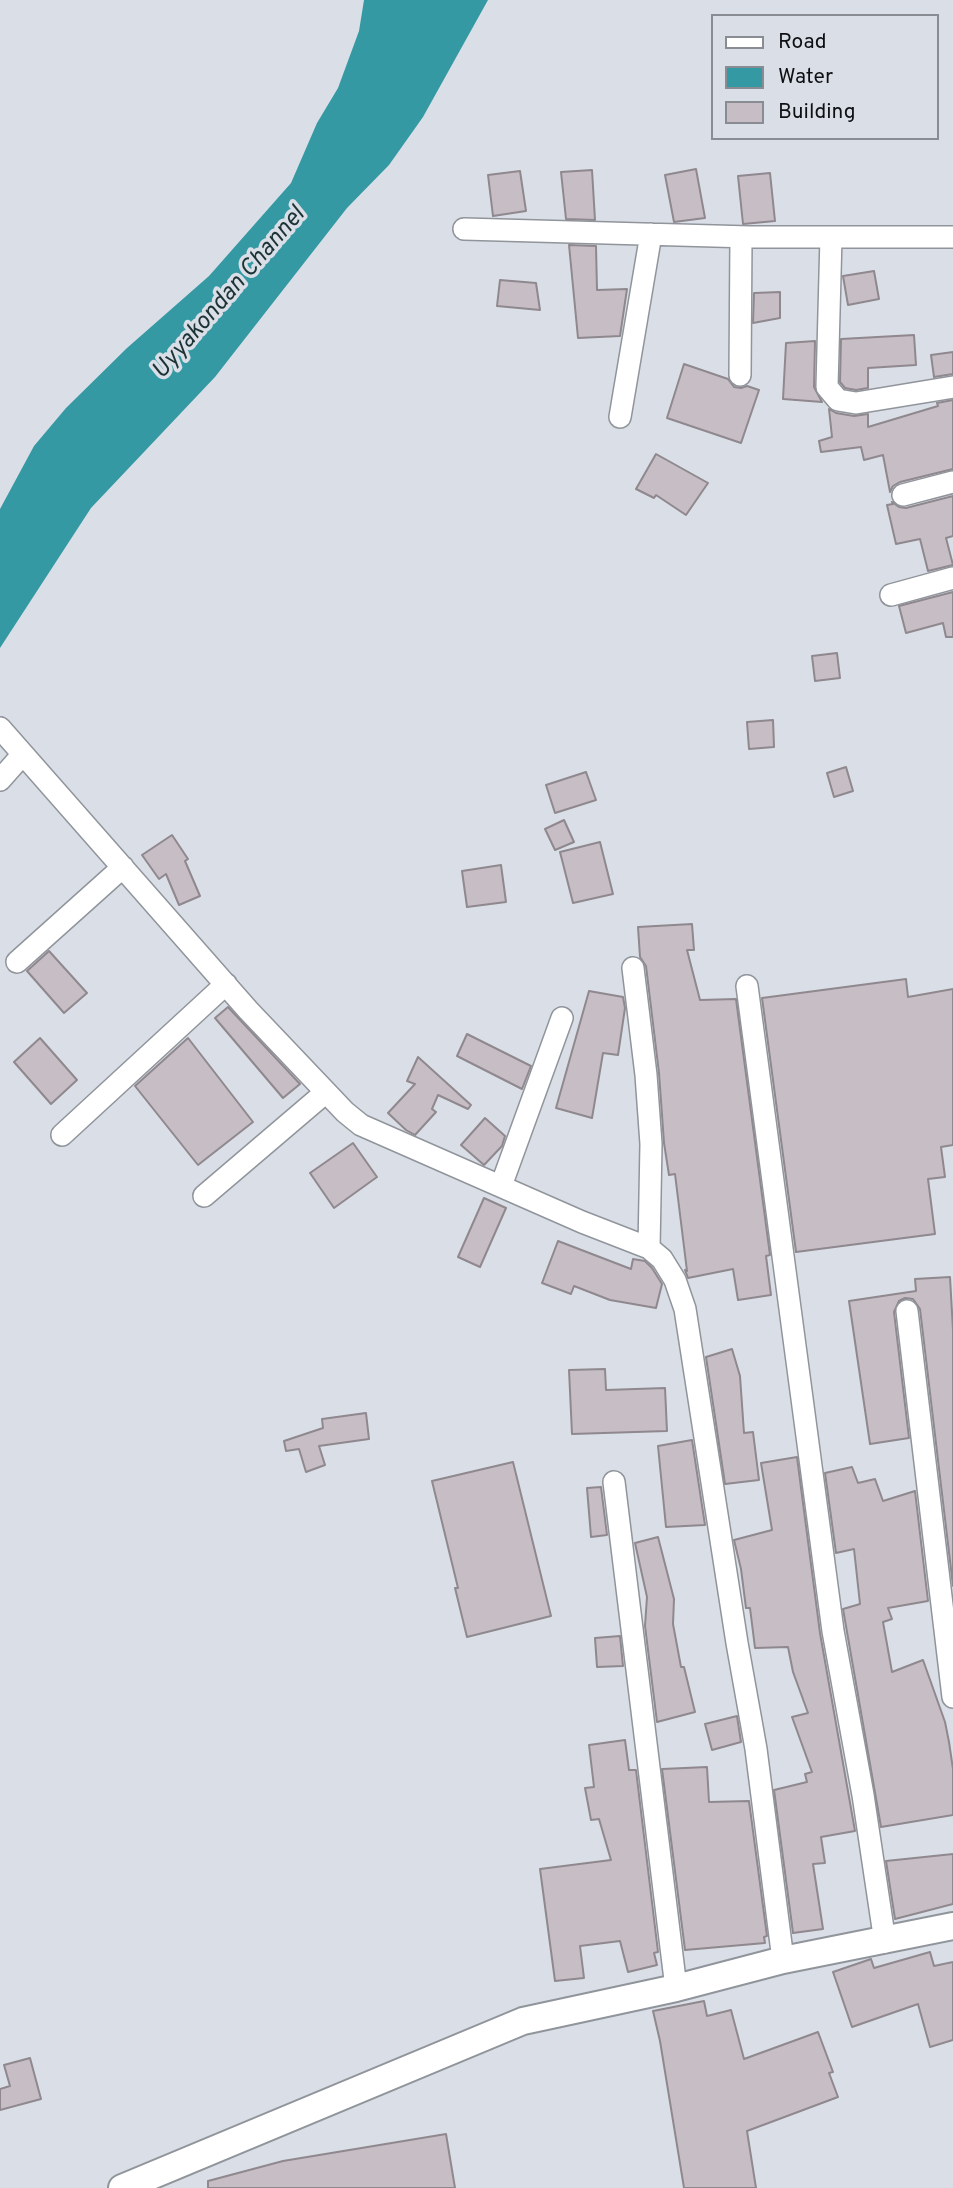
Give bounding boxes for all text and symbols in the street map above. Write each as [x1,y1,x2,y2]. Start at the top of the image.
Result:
legend [712,14,939,140]
text: Road [778,29,827,56]
text: Water [778,64,833,91]
text: Building [778,99,856,126]
water label: Uyyakondan Channel [147,202,313,386]

